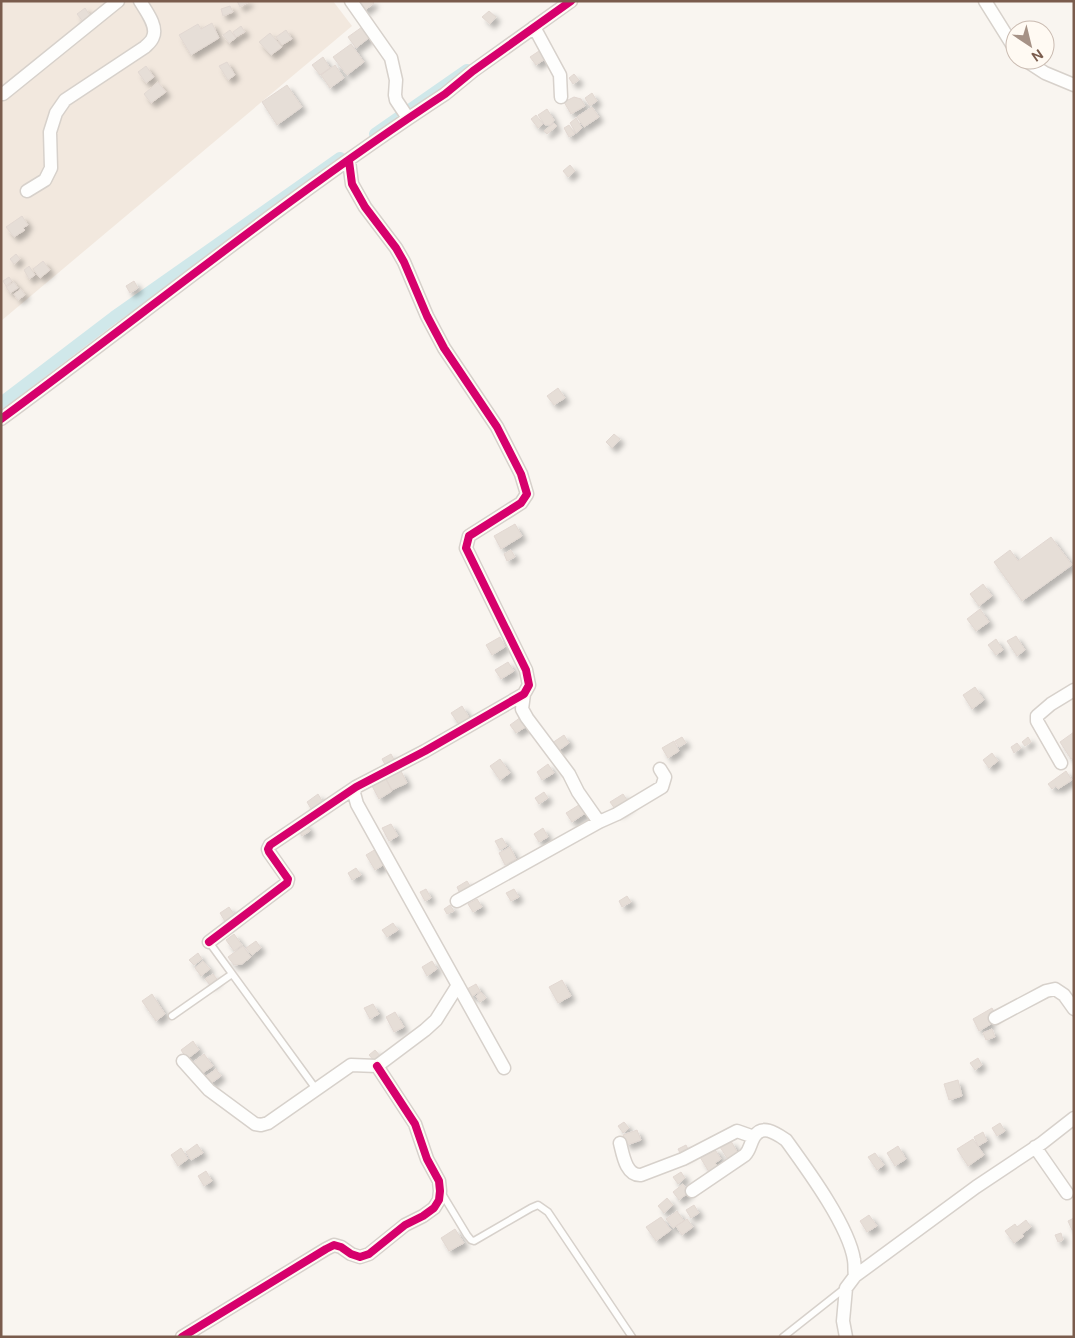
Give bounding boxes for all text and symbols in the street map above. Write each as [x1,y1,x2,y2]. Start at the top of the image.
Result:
north arrow [1005,20,1055,70]
text: N [1028,45,1047,66]

